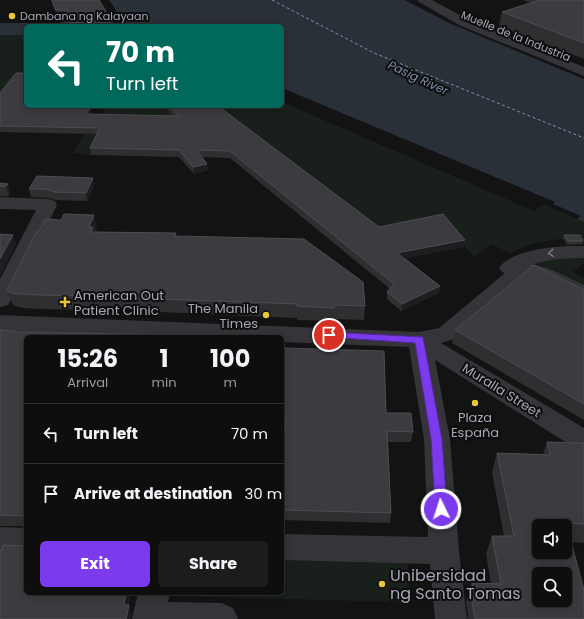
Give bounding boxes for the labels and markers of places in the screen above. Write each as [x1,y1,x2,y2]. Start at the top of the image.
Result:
place label: Dambana ng Kalayaan [20,8,149,24]
marker: Dambana ng Kalayaan [7,11,17,21]
place label: American Out Patient Clinic [74,286,164,320]
marker: American Out Patient Clinic [59,296,71,308]
place label: The Manila Times [188,299,258,333]
marker: The Manila Times [261,310,271,320]
pin [312,318,346,352]
marker: Plaza España [470,398,480,408]
place label: Plaza España [451,408,499,442]
place label: Unibersidad ng Santo Tomas [390,564,521,605]
marker: Unibersidad ng Santo Tomas [377,579,387,589]

